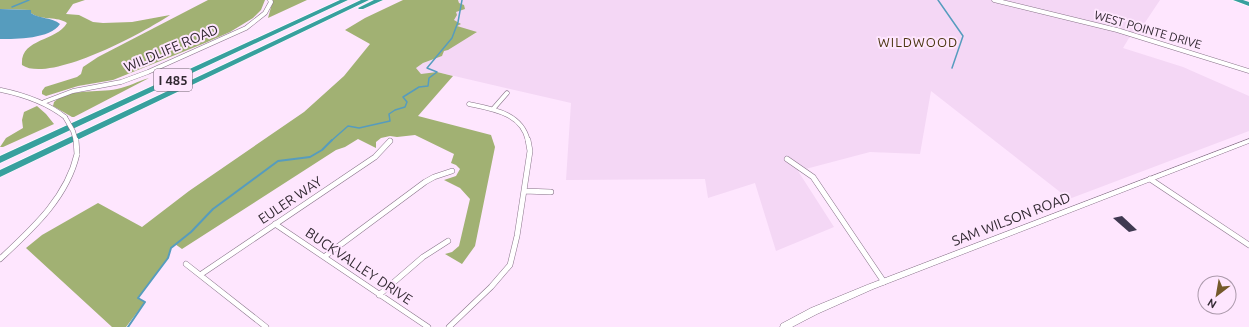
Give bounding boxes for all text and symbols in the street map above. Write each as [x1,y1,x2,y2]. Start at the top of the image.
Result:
street label: WEST POINTE DRIVE [1093,8,1204,51]
street label: WILDLIFE ROAD [121,21,221,75]
district label: WILDWOOD [878,35,958,49]
road number: I 485 [154,69,192,91]
street label: EULER WAY [255,173,325,227]
street label: SAM WILSON ROAD [950,189,1073,249]
street label: BUCKVALLEY DRIVE [303,224,416,308]
north arrow [1197,275,1237,315]
text: N [1205,296,1218,311]

